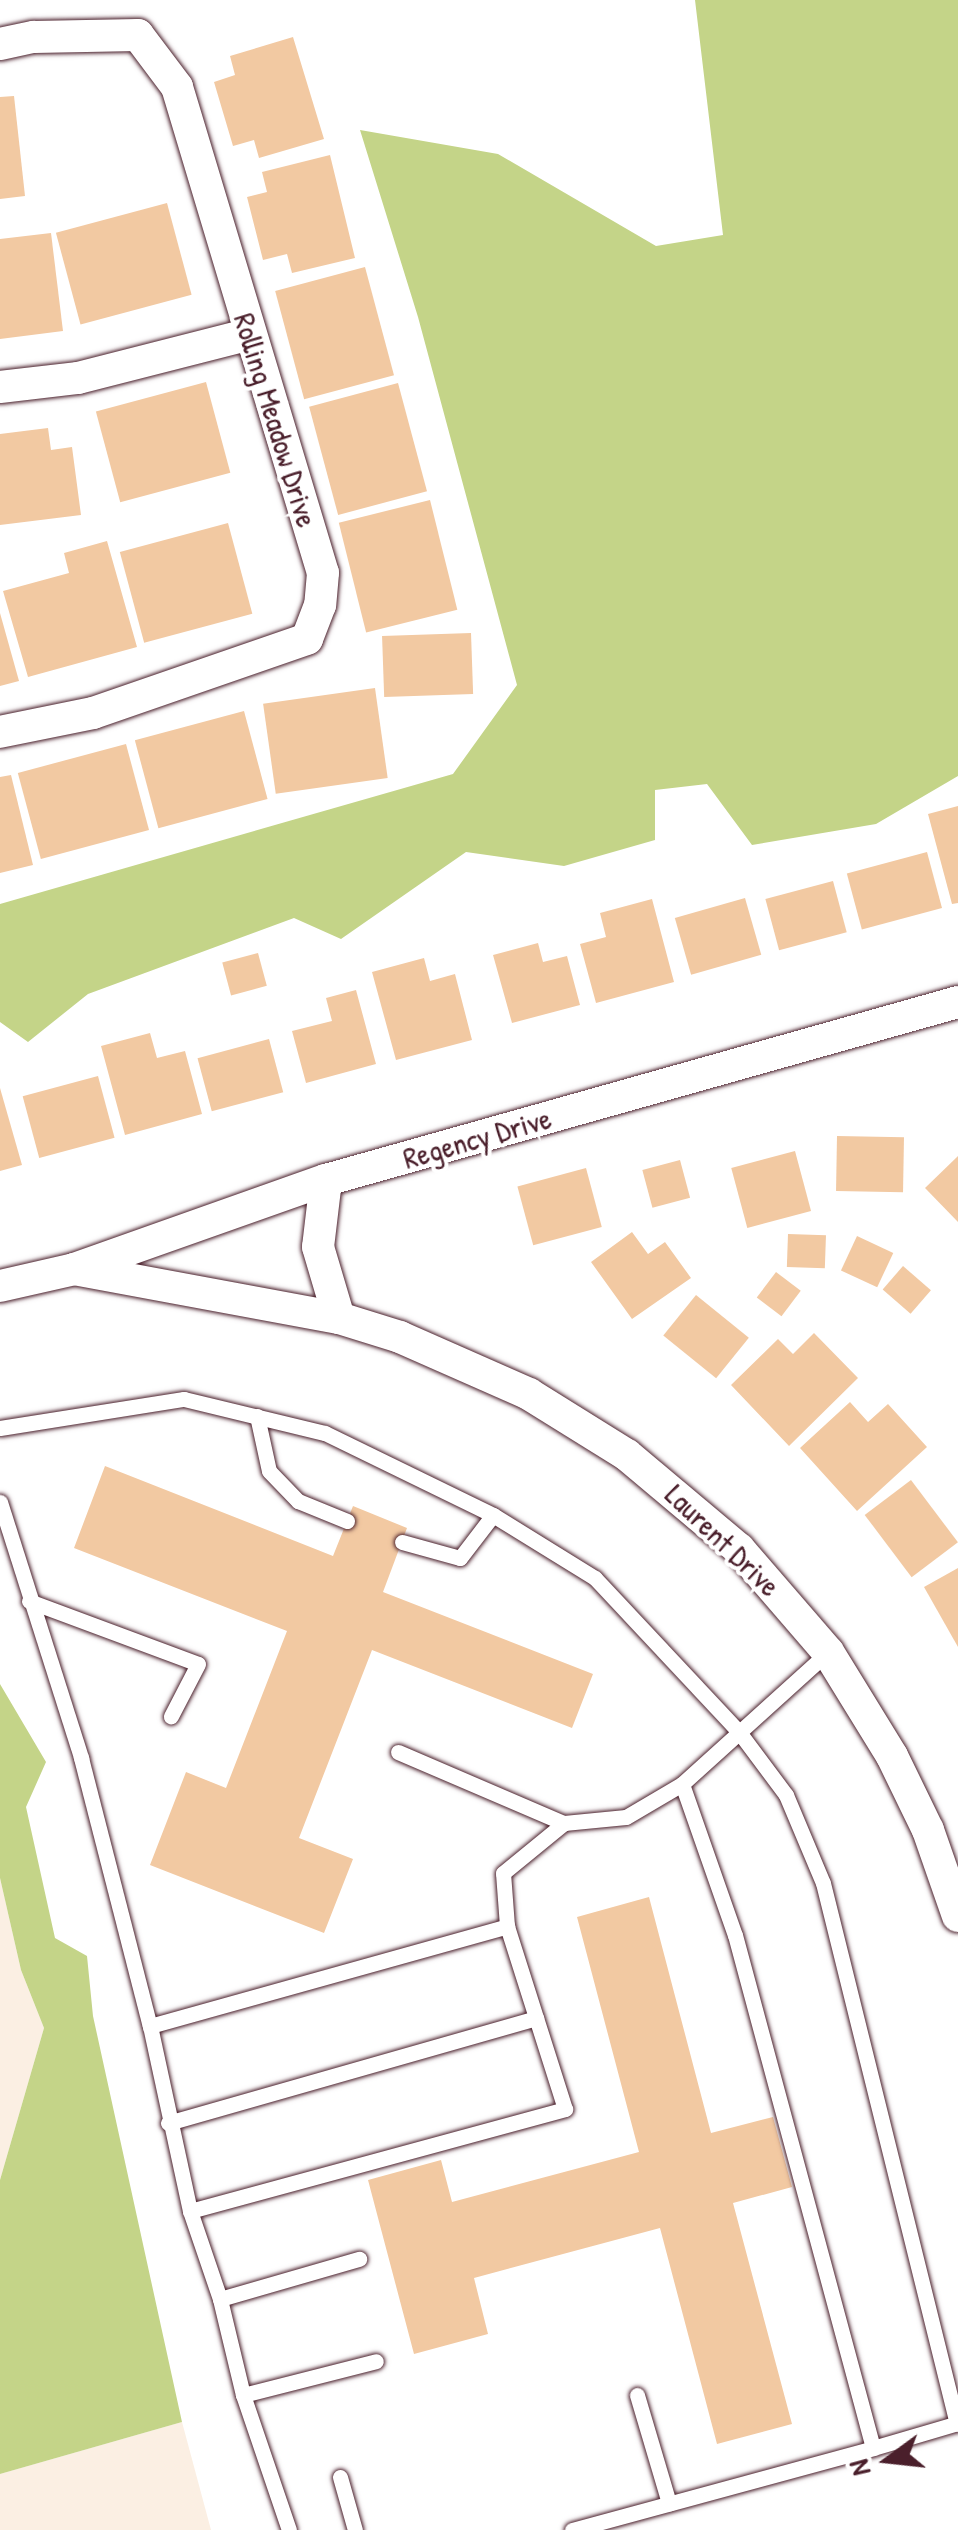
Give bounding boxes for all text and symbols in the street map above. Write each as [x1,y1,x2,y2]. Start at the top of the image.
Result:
street label: Rolling Meadow Drive [226,309,326,531]
street label: Regency Drive [399,1100,555,1176]
street label: Laurent Drive [658,1476,788,1604]
north arrow [838,2410,938,2510]
text: N [839,2456,879,2480]

